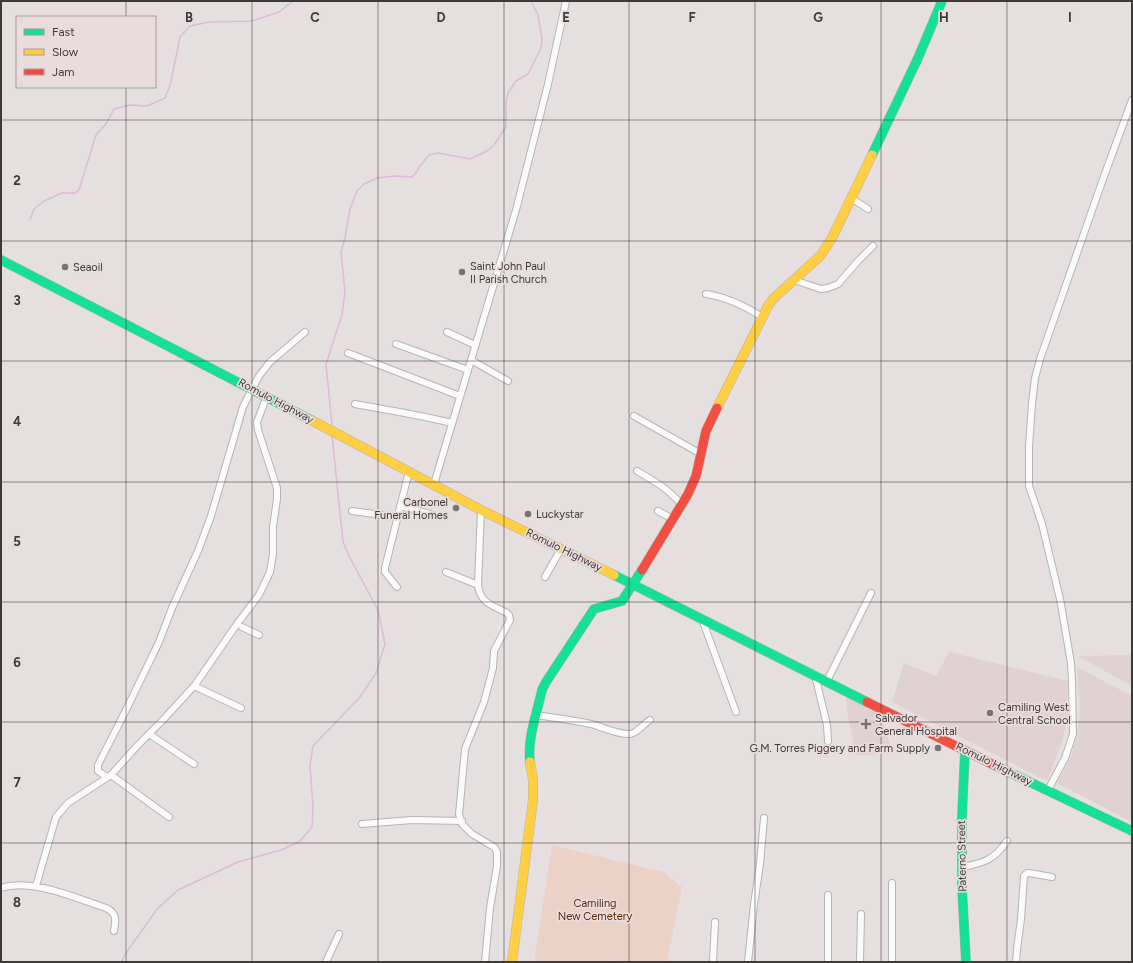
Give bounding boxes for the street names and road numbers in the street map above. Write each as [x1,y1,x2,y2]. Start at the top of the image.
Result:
street label: Romulo Highway [236,376,316,426]
street label: Romulo Highway [524,526,605,574]
street label: Romulo Highway [954,740,1035,788]
street label: Paterno Street [955,820,969,892]

